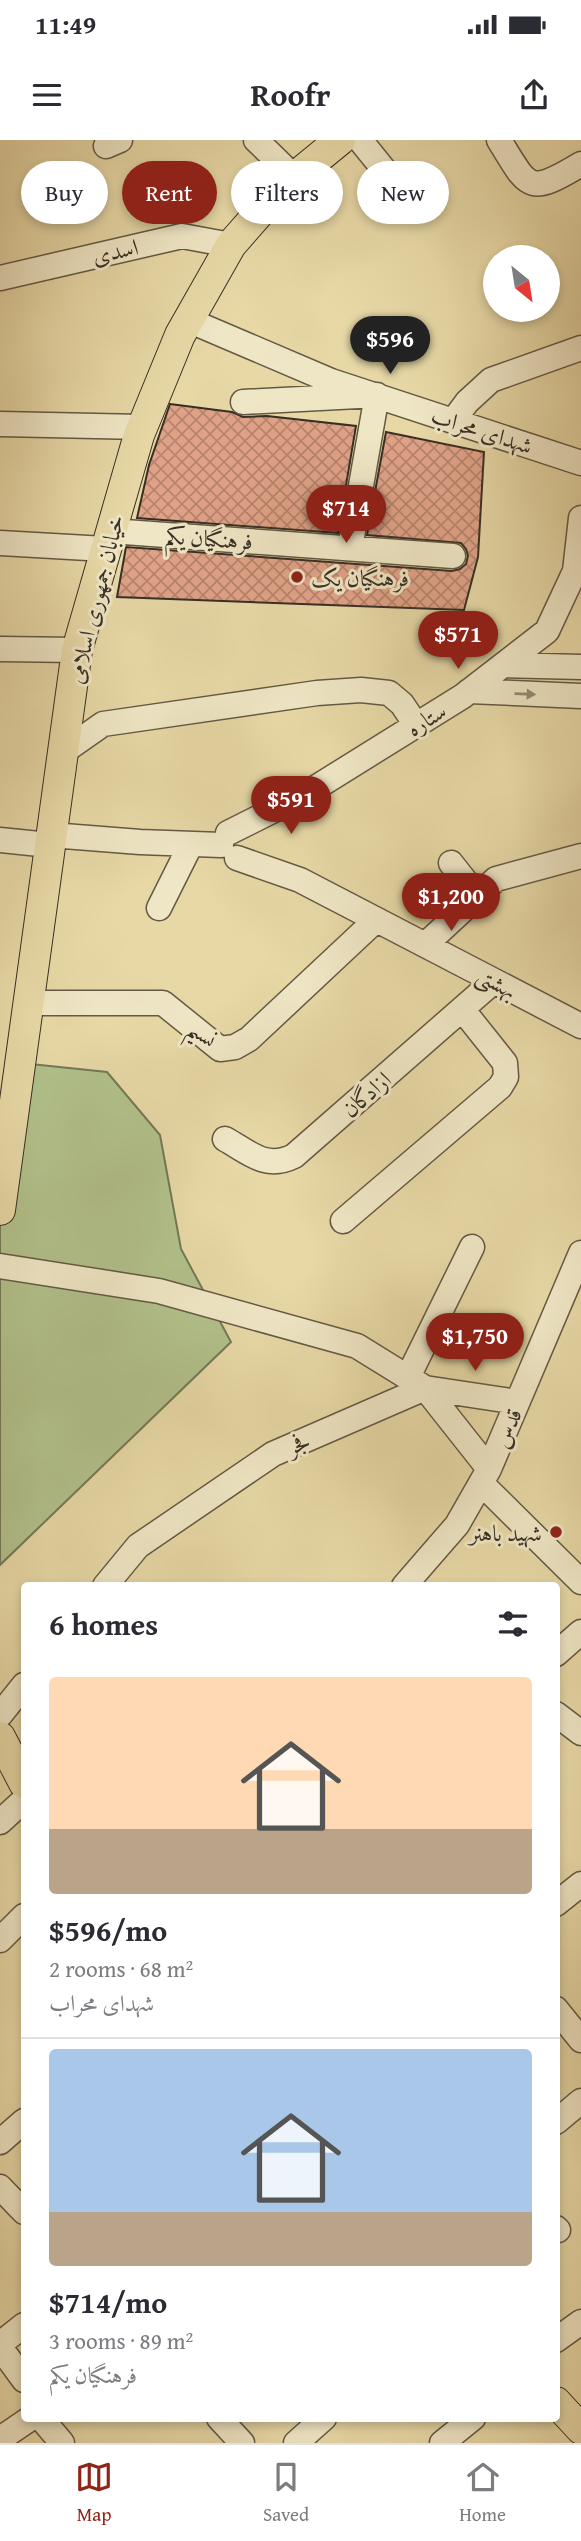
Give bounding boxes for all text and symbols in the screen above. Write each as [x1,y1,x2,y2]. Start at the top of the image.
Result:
text: 11:49 [35,5,96,44]
text: Roofr [251,71,330,118]
icon: menu [28,76,66,114]
icon: share [515,76,553,114]
chip: Buy [21,161,108,224]
chip: Rent [122,161,217,224]
chip: Filters [231,161,343,224]
chip: New [357,161,449,224]
street label: اسدی [89,230,141,272]
north arrow [483,245,560,322]
map controls [483,245,560,322]
pin: $596 [349,316,431,376]
text: $596 [366,322,414,355]
street label: شهدای محراب [427,398,537,462]
pin: $714 [305,486,387,545]
text: $714 [322,491,370,524]
street label: خیابان جمهوری اسلامی [58,511,132,687]
street label: فرهنگیان یکم [164,518,254,564]
place label: فرهنگیان یک [311,561,409,594]
marker: فرهنگیان یک [289,569,305,585]
pin: $571 [417,612,499,671]
text: $571 [434,617,482,650]
one-way arrow [514,688,536,699]
street label: ستاره [400,694,452,744]
pin: $591 [250,776,332,836]
text: $591 [267,782,315,815]
pin: $1,200 [394,874,508,933]
text: $1,200 [418,879,484,912]
street label: بهشتی [471,958,523,1006]
street label: نسیم [177,1011,225,1061]
street label: ازادگان [334,1063,398,1125]
pin: $1,750 [418,1314,532,1373]
text: $1,750 [442,1319,508,1352]
street label: قدس [484,1403,530,1453]
street label: فجر [279,1423,315,1463]
place label: شهید باهنر [467,1516,542,1549]
marker: شهید باهنر [548,1524,564,1540]
text: 6 homes [49,1602,158,1646]
icon: filters [494,1605,532,1643]
icon: home [228,1723,354,1849]
text: $596/mo [49,1908,167,1952]
text: 2 rooms · 68 m² [49,1952,193,1985]
text: شهدای محراب [49,1986,154,2019]
icon: home [228,2095,354,2221]
text: $714/mo [49,2280,167,2324]
text: 3 rooms · 89 m² [49,2324,193,2357]
text: فرهنگیان یکم [49,2358,137,2391]
tab: Map [75,2458,113,2528]
tab: Saved [263,2458,309,2528]
tab: Home [459,2458,506,2528]

